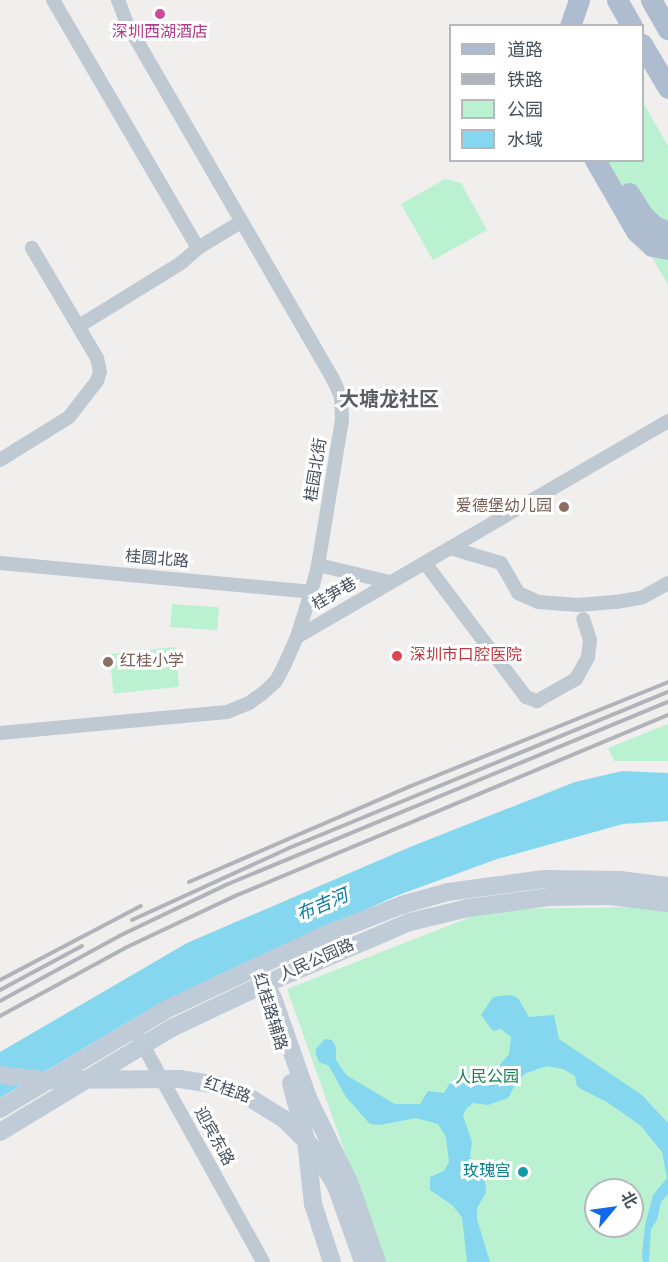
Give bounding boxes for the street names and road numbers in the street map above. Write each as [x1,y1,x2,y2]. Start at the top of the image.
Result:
street label: 桂园北街 [303,437,331,503]
street label: 桂圆北路 [124,548,190,572]
street label: 桂笋巷 [309,575,361,615]
street label: 人民公园路 [277,936,357,986]
street label: 红桂路辅路 [248,971,290,1053]
street label: 红桂路 [201,1074,253,1108]
street label: 迎宾东路 [189,1104,237,1170]

